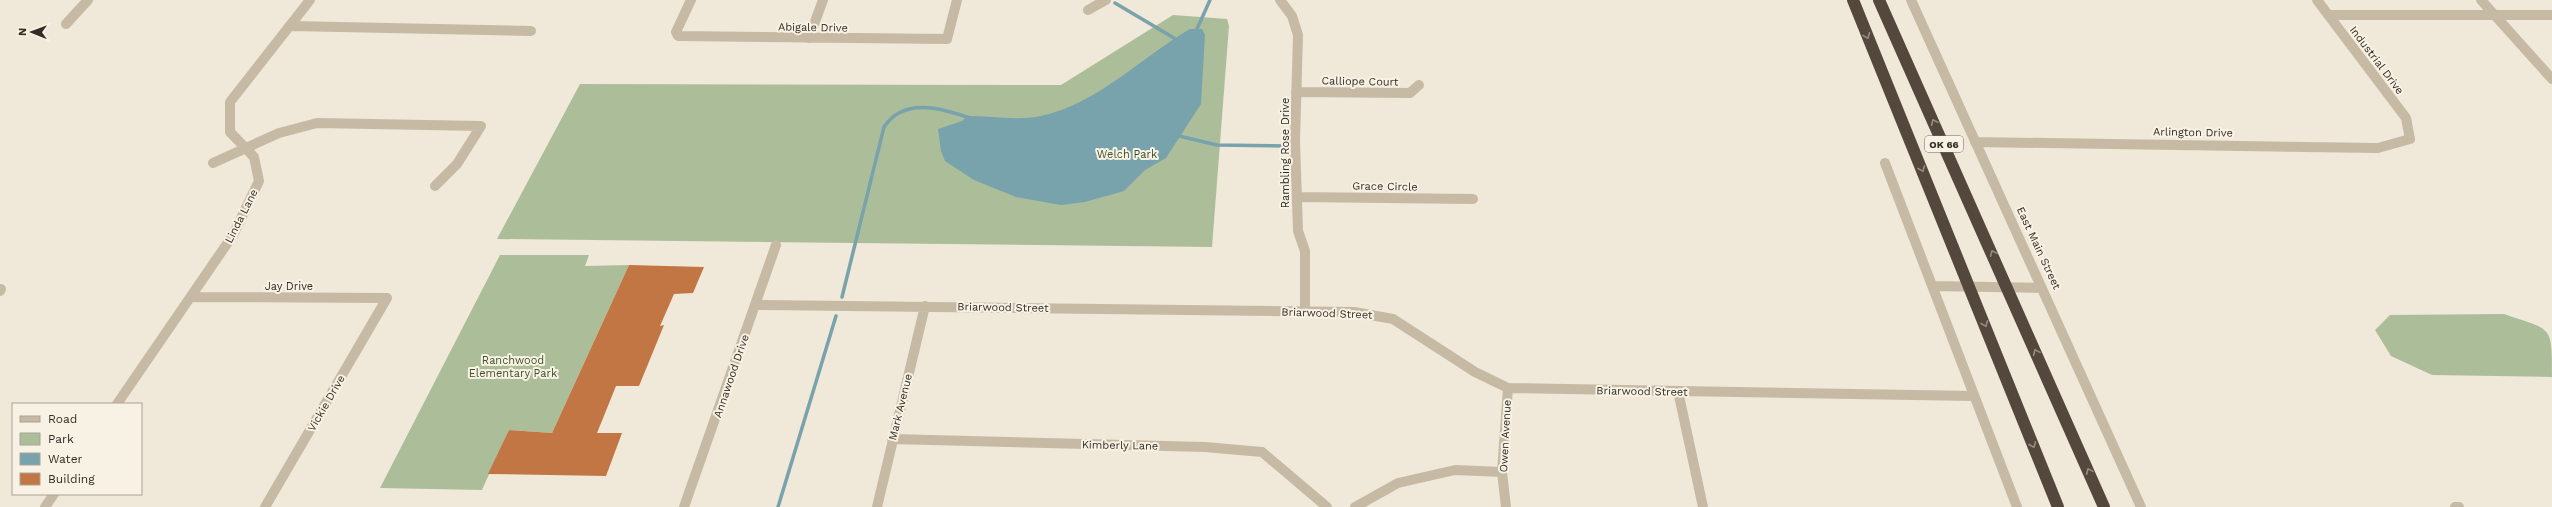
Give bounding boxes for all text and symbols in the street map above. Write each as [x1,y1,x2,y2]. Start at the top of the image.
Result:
north arrow [12,12,52,52]
street label: Abigale Drive [778,20,848,35]
street label: Industrial Drive [2347,24,2406,97]
text: N [16,28,29,36]
one-way arrow [1863,33,1871,40]
street label: Calliope Court [1322,74,1399,89]
street label: Rambling Rose Drive [1279,98,1292,208]
one-way arrow [1931,118,1939,126]
street label: Arlington Drive [2153,125,2233,140]
road number: OK 66 [1925,136,1963,152]
park label: Welch Park [1097,148,1157,161]
one-way arrow [1917,166,1925,173]
street label: Grace Circle [1352,179,1418,194]
street label: Linda Lane [222,187,261,245]
street label: East Main Street [2014,205,2064,292]
one-way arrow [1989,250,1997,257]
street label: Jay Drive [265,280,313,293]
street label: Briarwood Street [957,300,1049,315]
street label: Briarwood Street [1281,305,1373,322]
one-way arrow [1980,321,1988,328]
street label: Annawood Drive [711,333,752,420]
one-way arrow [2033,349,2041,356]
park label: Ranchwood Elementary Park [469,354,557,380]
street label: Mark Avenue [886,372,915,442]
street label: Vickie Drive [305,373,348,434]
street label: Briarwood Street [1596,384,1688,399]
street label: Owen Avenue [1497,399,1514,473]
legend [12,403,142,495]
text: Road [48,412,77,426]
text: Park [48,432,74,446]
street label: Kimberly Lane [1082,438,1158,453]
one-way arrow [2029,441,2037,448]
text: Water [48,452,83,466]
one-way arrow [2085,468,2093,475]
text: Building [48,472,95,486]

